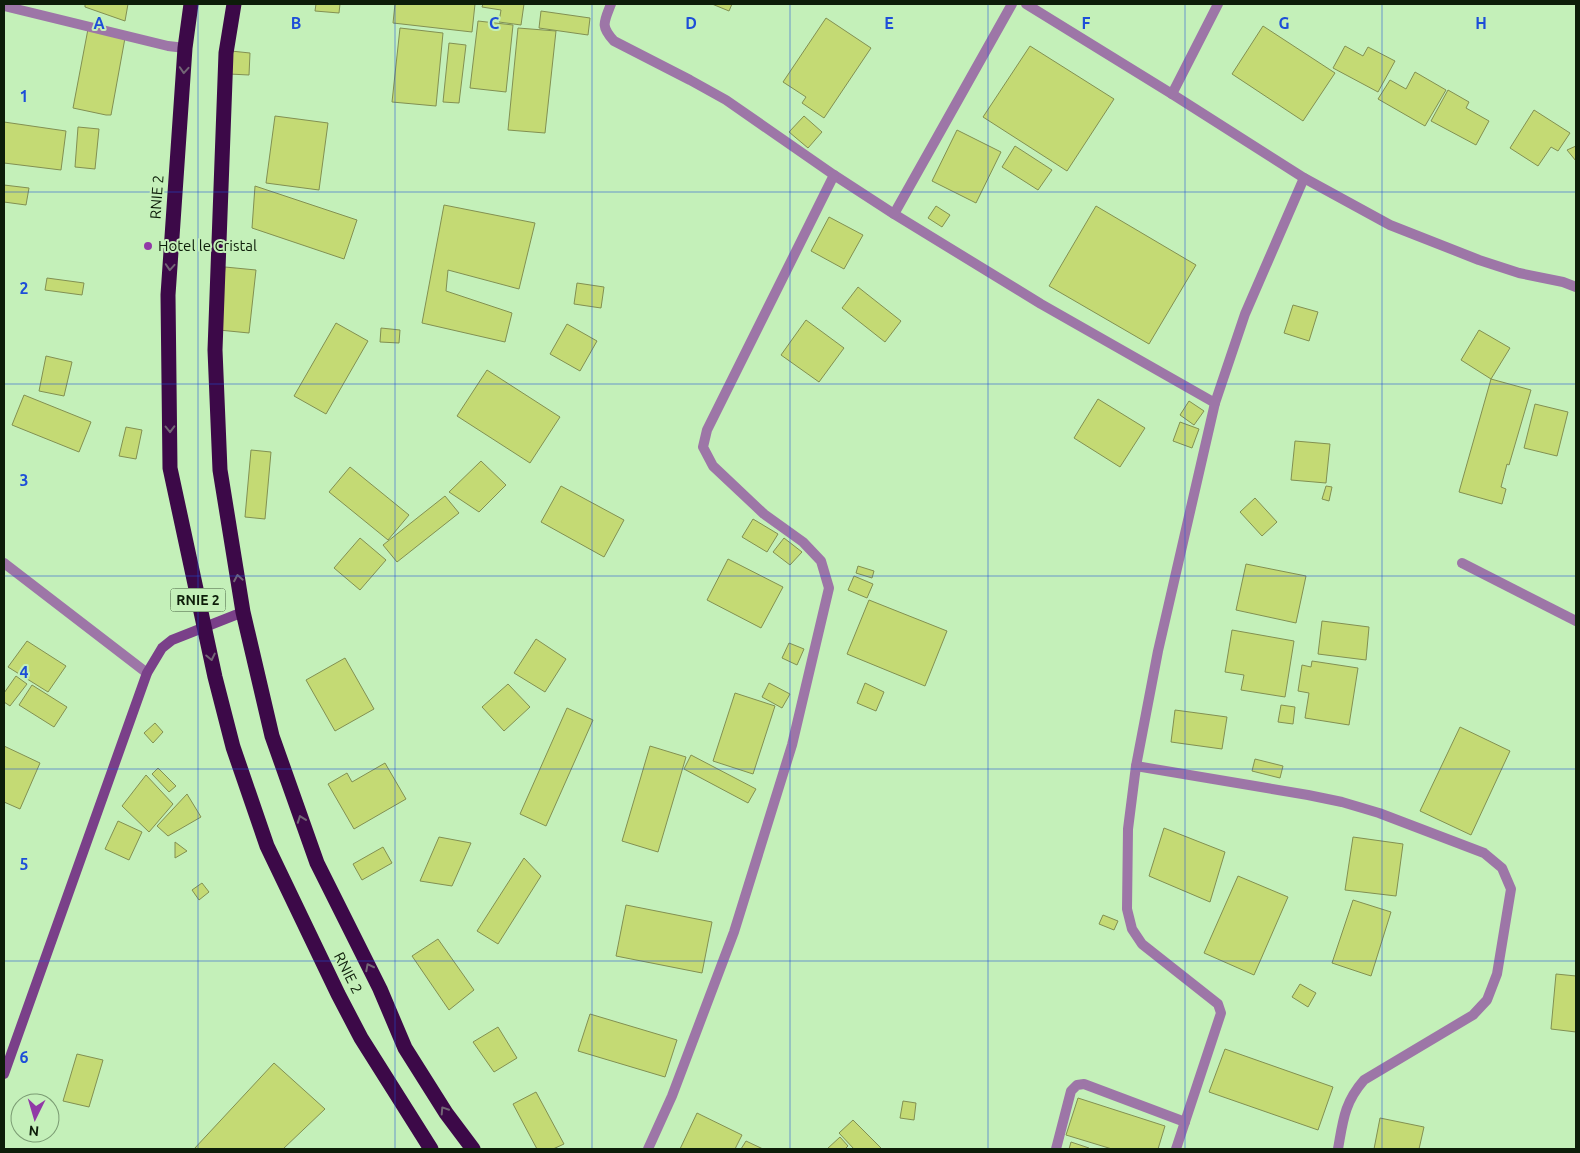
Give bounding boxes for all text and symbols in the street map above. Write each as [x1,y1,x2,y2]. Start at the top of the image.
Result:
text: A [93,14,105,32]
text: B [291,14,301,32]
text: C [489,14,499,32]
text: D [685,14,697,32]
text: E [884,14,894,32]
text: F [1082,14,1091,32]
text: G [1278,14,1290,32]
text: H [1475,14,1487,32]
one-way arrow [178,66,189,74]
text: 1 [19,87,29,105]
street label: RNIE 2 [146,174,167,220]
place label: Hotel le Cristal [158,237,257,254]
marker: Hotel le Cristal [142,240,154,252]
one-way arrow [164,263,175,271]
text: 2 [19,279,29,297]
one-way arrow [165,426,175,433]
text: 3 [19,471,29,489]
one-way arrow [233,574,243,582]
road number: RNIE 2 [170,588,226,612]
one-way arrow [205,653,215,662]
text: 4 [19,663,29,681]
one-way arrow [297,815,307,824]
text: 5 [19,855,29,873]
street label: RNIE 2 [331,949,366,996]
one-way arrow [365,963,375,972]
text: 6 [19,1048,29,1066]
north arrow [10,1093,60,1143]
one-way arrow [441,1107,450,1116]
text: N [28,1123,40,1139]

